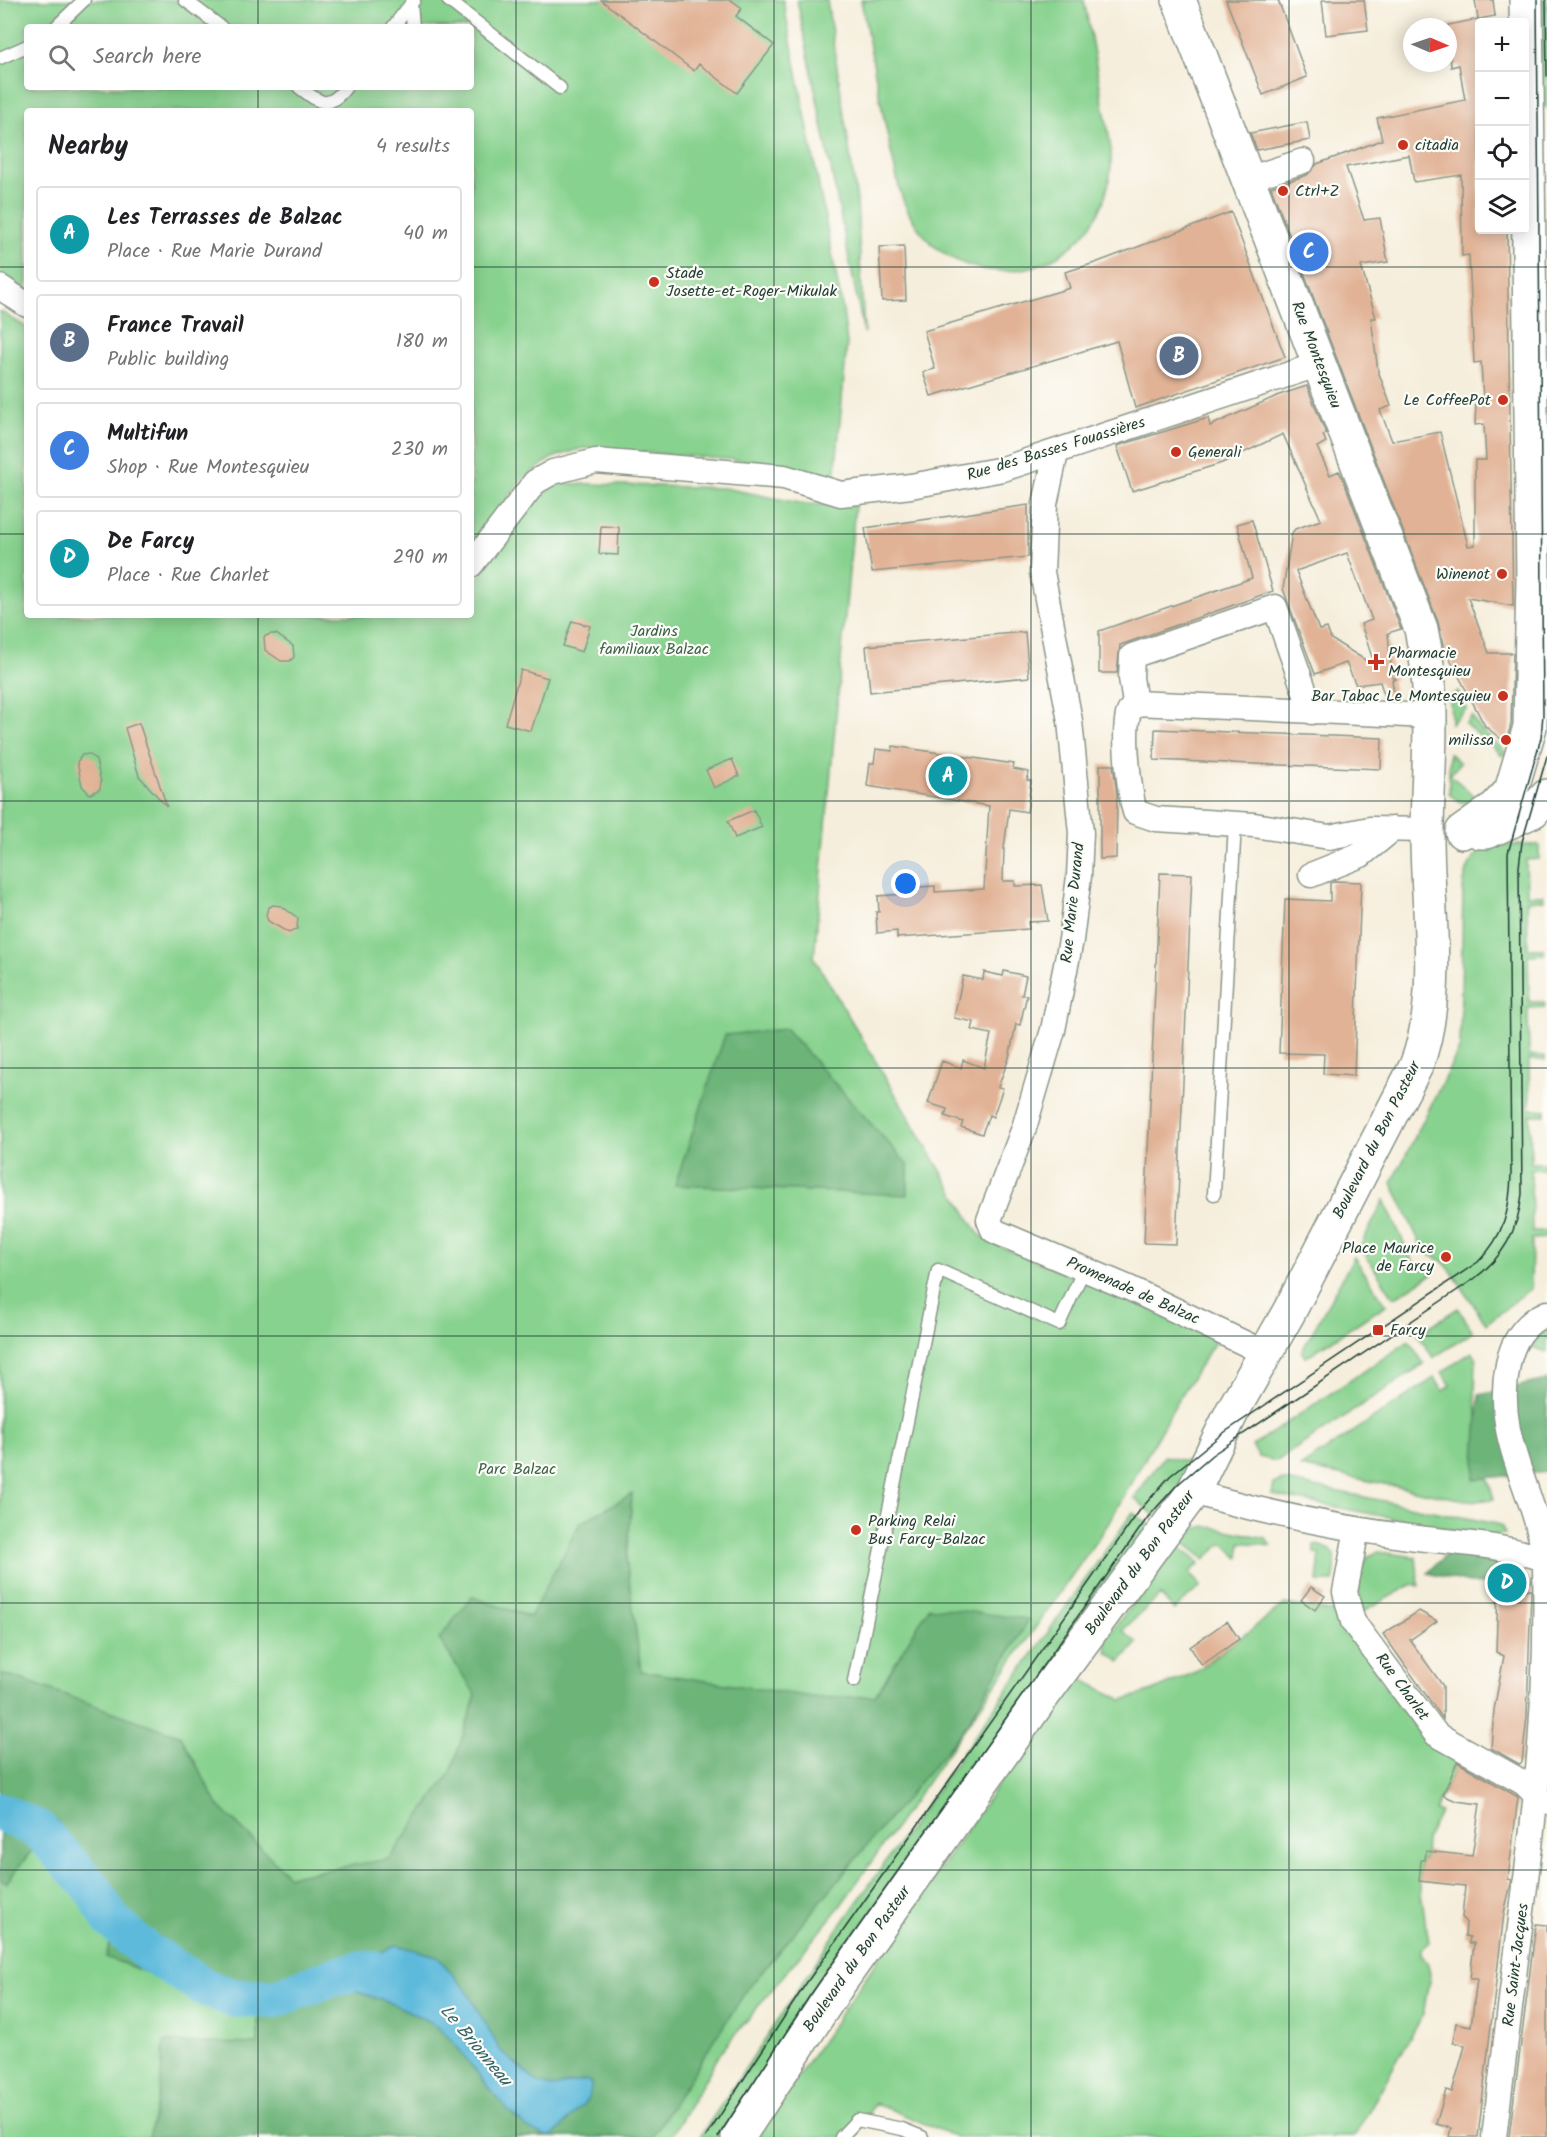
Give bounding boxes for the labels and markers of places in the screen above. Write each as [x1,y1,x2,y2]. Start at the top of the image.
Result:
place label: citadia [1415,133,1459,158]
marker: citadia [1396,138,1410,152]
place label: Ctrl+Z [1295,179,1340,204]
marker: Ctrl+Z [1276,184,1290,198]
pin: C [1290,230,1328,274]
place label: Stade Josette-et-Roger-Mikulak [666,261,838,304]
marker: Stade Josette-et-Roger-Mikulak [647,275,661,289]
pin: B [1160,334,1198,378]
place label: Le CoffeePot [1403,388,1492,413]
marker: Le CoffeePot [1496,393,1510,407]
place label: Generali [1188,440,1242,465]
marker: Generali [1169,445,1183,459]
place label: Winenot [1436,562,1491,587]
marker: Winenot [1495,567,1509,581]
place label: Pharmacie Montesquieu [1388,641,1471,684]
marker: Pharmacie Montesquieu [1369,655,1383,669]
place label: Bar Tabac Le Montesquieu [1311,684,1491,709]
marker: Bar Tabac Le Montesquieu [1496,689,1510,703]
place label: milissa [1449,728,1494,753]
marker: milissa [1499,733,1513,747]
pin: A [928,754,968,798]
place label: Place Maurice de Farcy [1342,1236,1434,1279]
marker: Place Maurice de Farcy [1439,1250,1453,1264]
place label: Farcy [1390,1318,1426,1343]
marker: Farcy [1371,1323,1385,1337]
place label: Parking Relai Bus Farcy-Balzac [868,1509,986,1552]
marker: Parking Relai Bus Farcy-Balzac [849,1523,863,1537]
pin: D [1488,1560,1526,1606]

